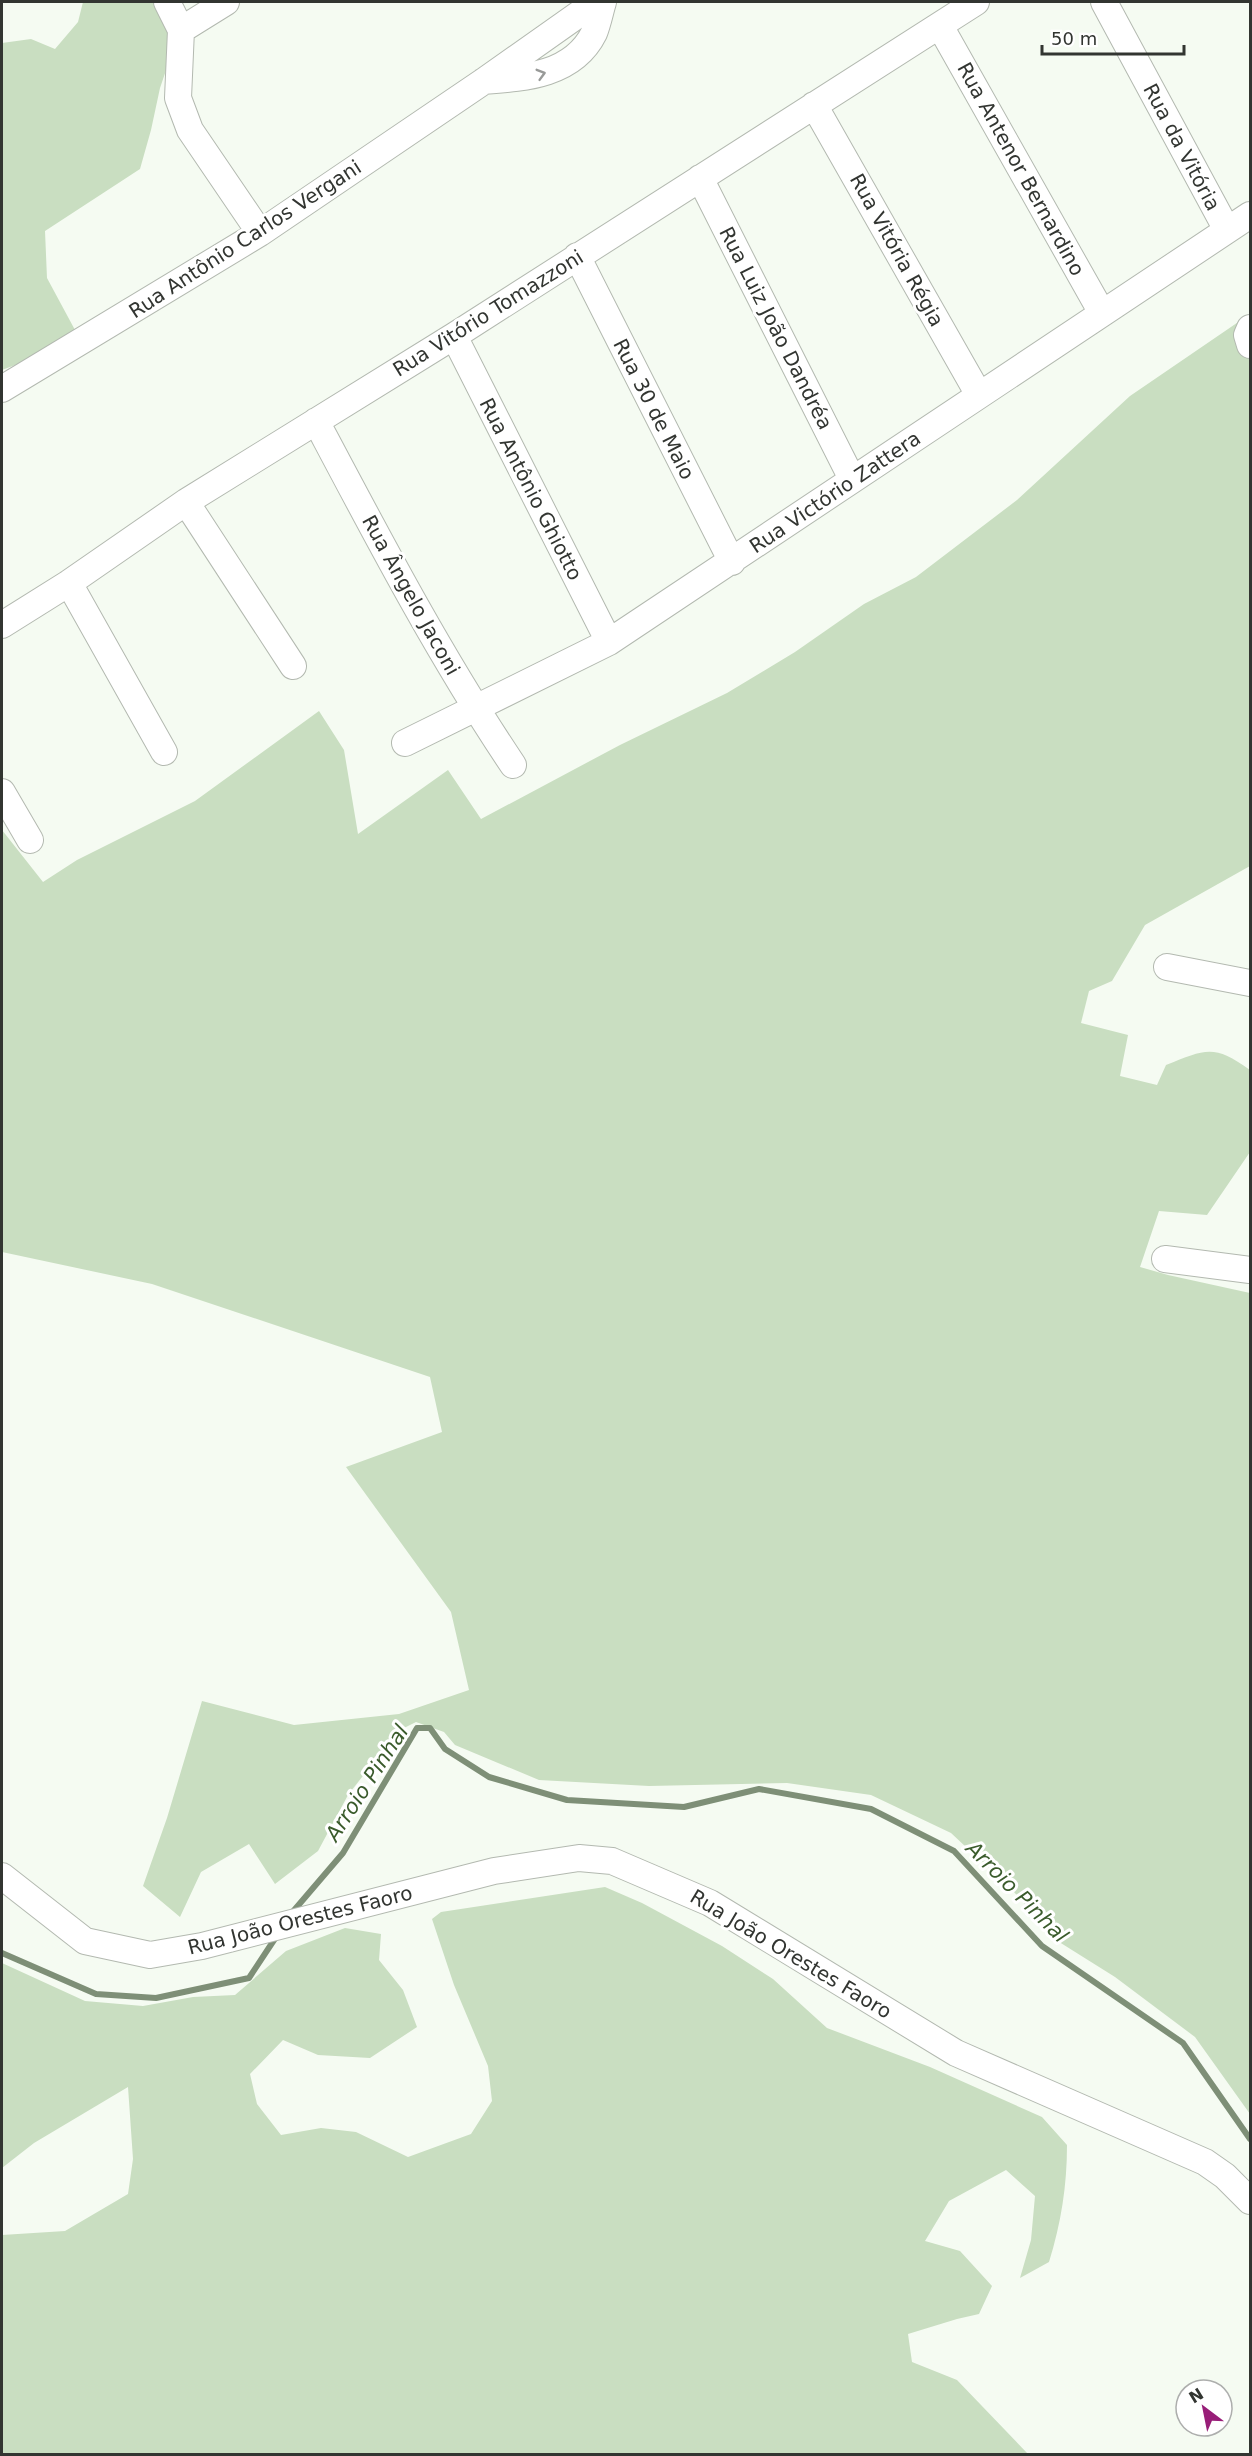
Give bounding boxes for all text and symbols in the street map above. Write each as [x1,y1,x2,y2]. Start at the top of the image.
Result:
scale bar [1042,18,1184,56]
text: 50 m [1051,28,1097,49]
street label: Rua Antenor Bernardino [952,58,1090,280]
one-way arrow [536,69,546,81]
street label: Rua da Vitória [1138,79,1226,215]
street label: Rua Antônio Carlos Vergani [124,155,366,323]
street label: Rua Vitória Régia [845,169,949,331]
street label: Rua Luiz João Dandréa [714,223,838,433]
street label: Rua Vitório Tomazzoni [388,245,588,381]
street label: Rua 30 de Maio [608,335,700,483]
street label: Rua Antônio Ghiotto [475,394,587,584]
street label: Rua Victório Zattera [745,426,925,558]
street label: Rua Ângelo Jaconi [357,511,465,679]
water label: Arroio Pinhal [319,1720,414,1847]
water label: Arroio Pinhal [960,1835,1073,1948]
street label: Rua João Orestes Faoro [185,1880,415,1960]
street label: Rua João Orestes Faoro [686,1884,896,2024]
north arrow [1174,2378,1234,2438]
text: N [1186,2384,1207,2407]

